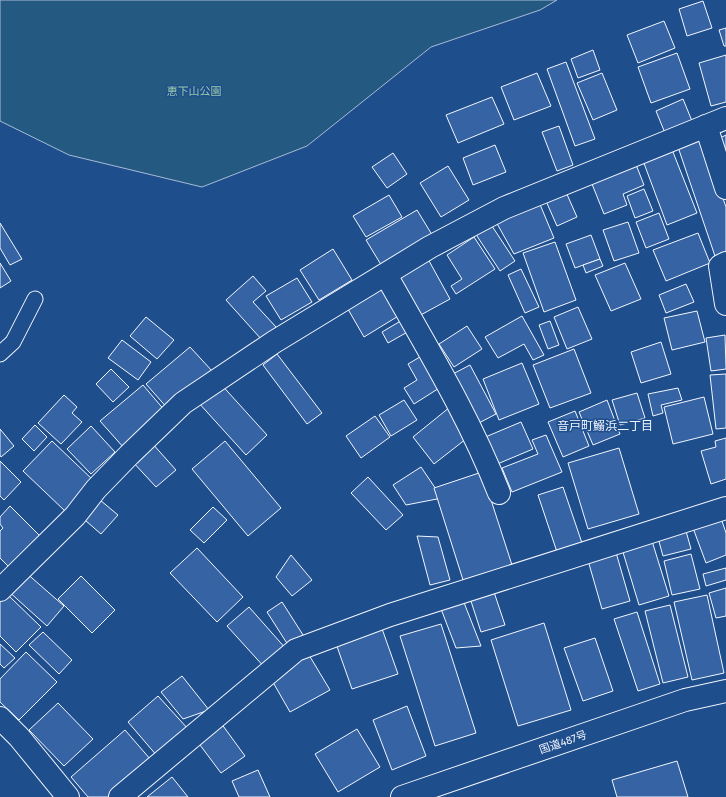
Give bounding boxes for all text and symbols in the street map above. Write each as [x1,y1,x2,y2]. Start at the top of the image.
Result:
park label: 恵下山公園 [167,85,222,98]
district label: 音戸町鰯浜二丁目 [557,419,653,433]
street label: 国道487号 [538,728,589,757]

